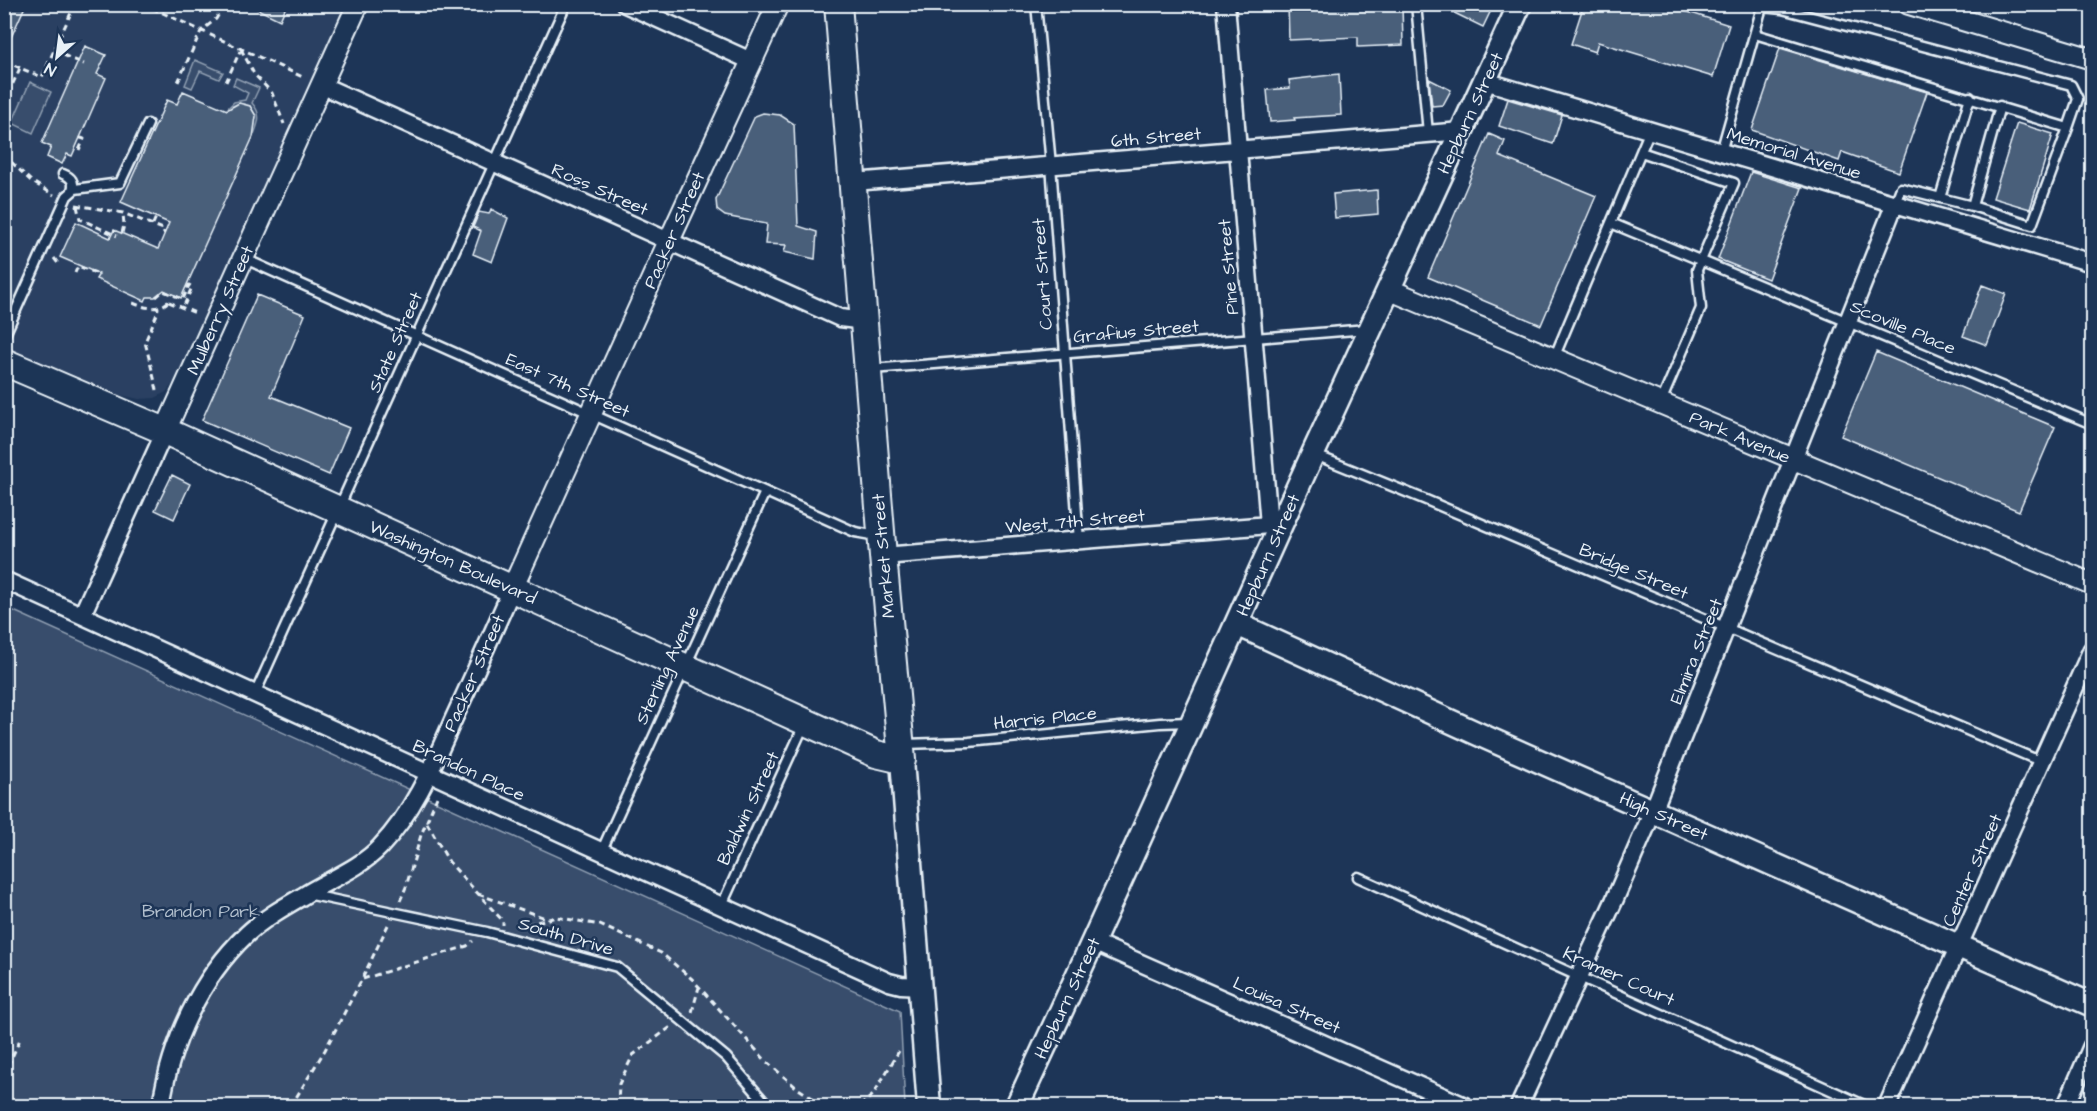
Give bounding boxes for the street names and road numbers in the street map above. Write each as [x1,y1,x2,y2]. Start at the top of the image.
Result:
street label: Hepburn Street [1431,48,1510,178]
street label: 6th Street [1110,121,1203,154]
street label: Memorial Avenue [1724,121,1864,186]
street label: Ross Street [547,157,653,222]
street label: Packer Street [638,167,712,293]
street label: Court Street [1026,217,1059,331]
street label: Pine Street [1212,217,1245,316]
street label: Mulberry Street [181,241,261,379]
street label: State Street [362,287,429,397]
street label: Scoville Place [1846,294,1960,361]
street label: Grafius Street [1072,313,1201,349]
street label: East 7th Street [502,347,634,424]
street label: Park Avenue [1686,405,1794,470]
street label: Hepburn Street [1230,489,1307,620]
street label: Market Street [866,492,901,619]
street label: West 7th Street [1004,503,1147,540]
street label: Washington Boulevard [365,514,541,612]
street label: Bridge Street [1575,537,1693,607]
street label: Elmira Street [1664,594,1729,708]
street label: Sterling Avenue [629,602,707,729]
street label: Packer Street [438,610,512,736]
street label: Harris Place [992,701,1098,736]
street label: Brandon Place [409,734,529,807]
street label: Baldwin Street [711,747,786,869]
street label: High Street [1615,786,1713,848]
street label: Center Street [1936,809,2009,931]
street label: South Drive [515,911,616,962]
street label: Hepburn Street [1028,933,1107,1063]
street label: Kramer Court [1559,941,1679,1013]
street label: Louisa Street [1229,971,1345,1041]

